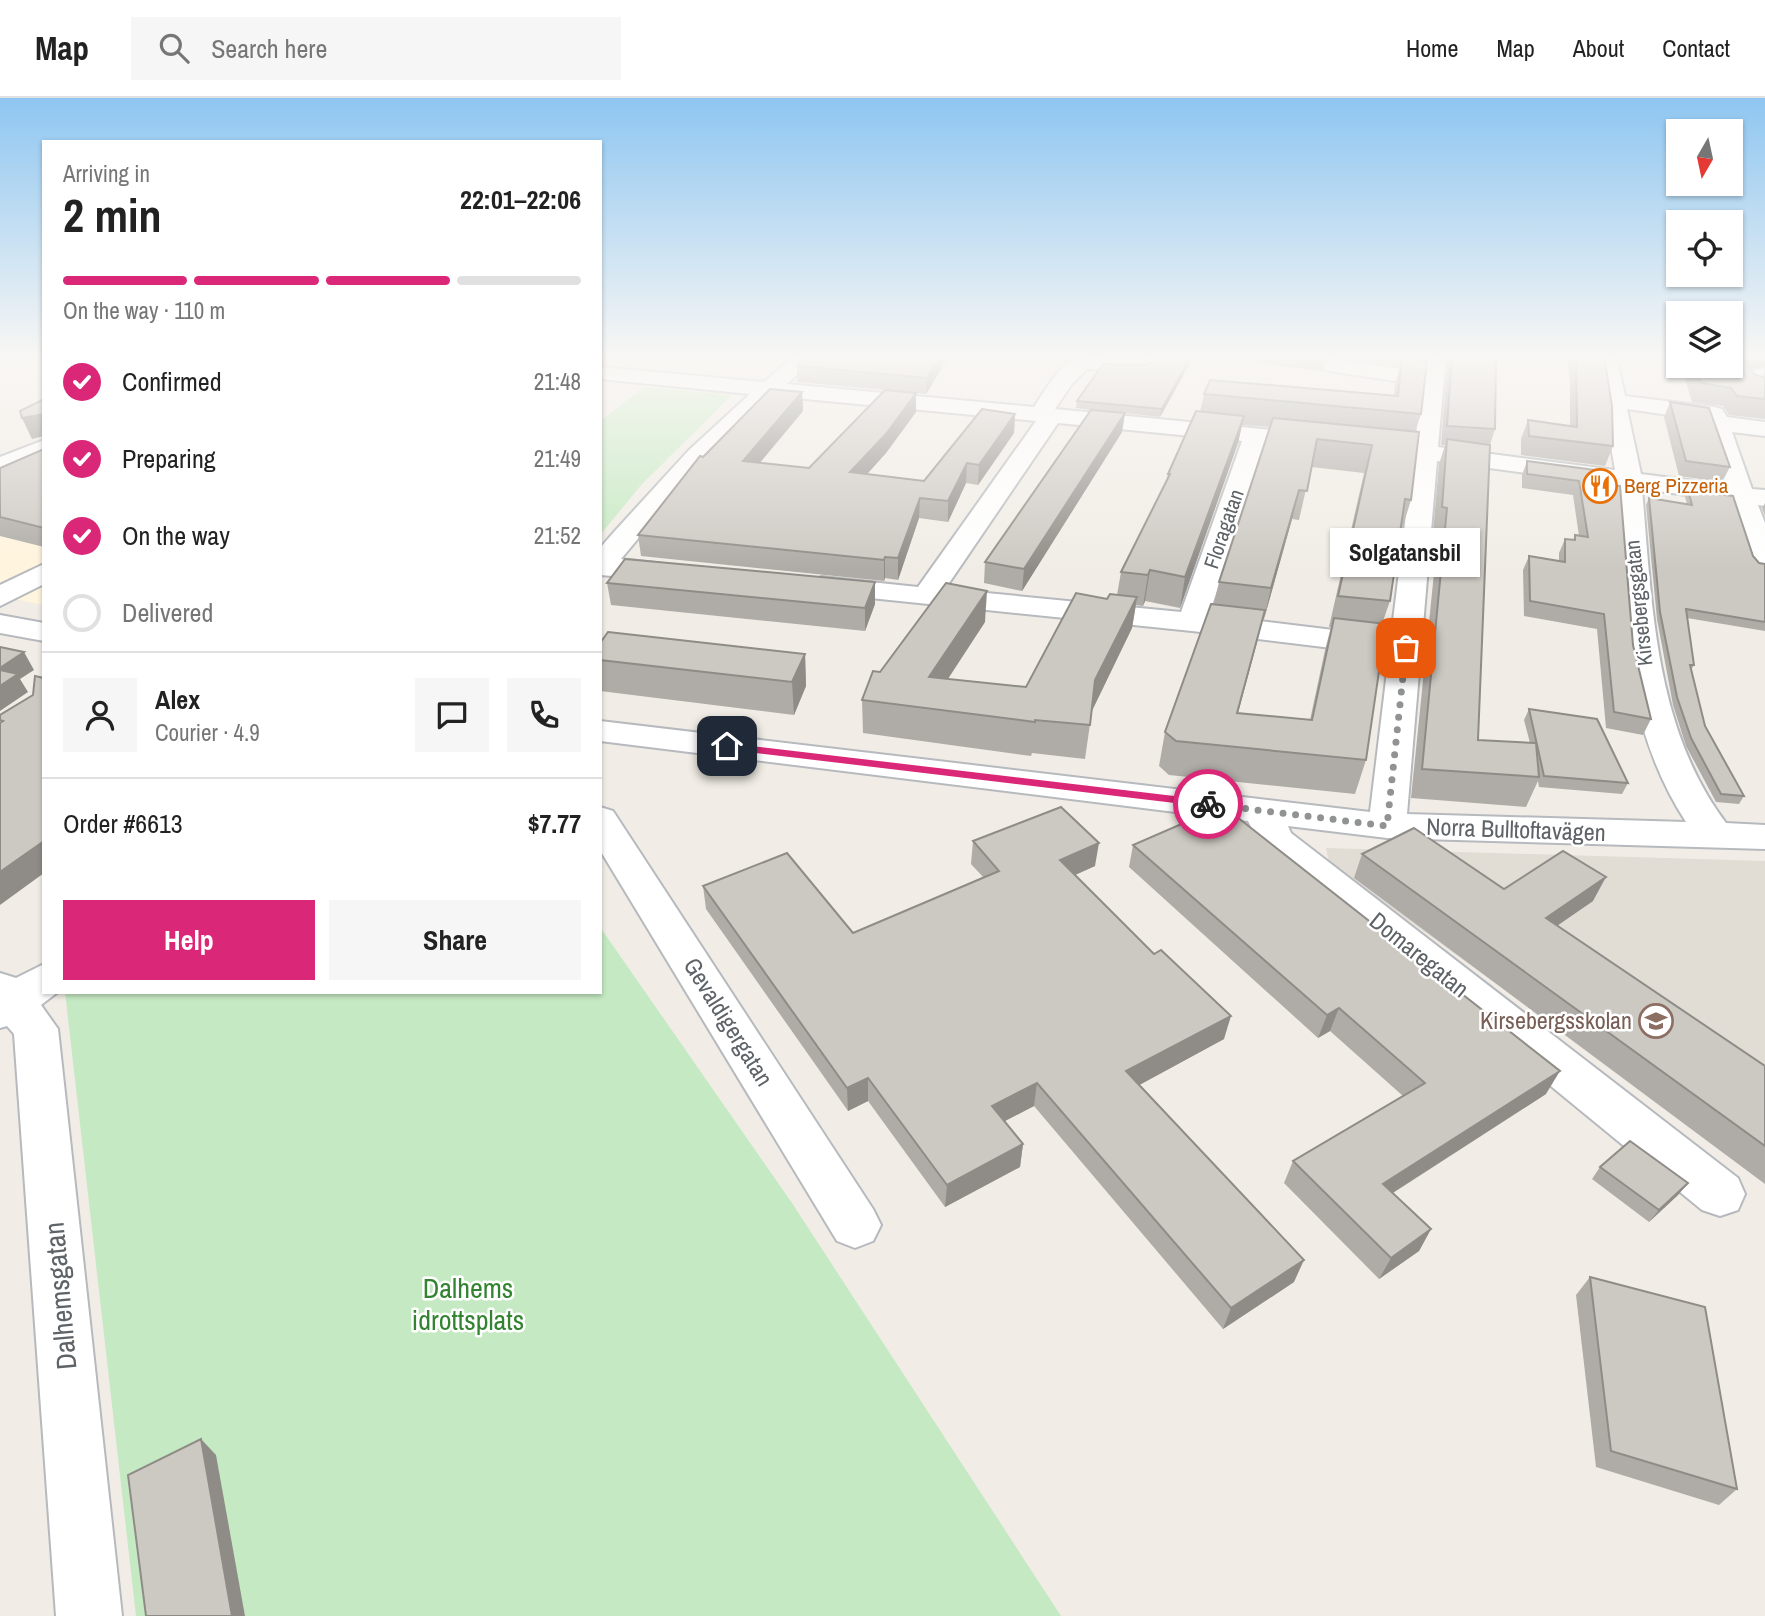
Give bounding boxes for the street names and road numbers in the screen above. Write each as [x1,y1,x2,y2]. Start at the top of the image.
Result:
street label: Floragatan [1196,485,1251,572]
street label: Kirsebergsgatan [1617,539,1660,667]
street label: Norra Bulltoftavägen [1426,810,1606,848]
street label: Domaregatan [1363,904,1476,1004]
street label: Gevaldigergatan [677,951,781,1092]
street label: Dalhemsgatan [35,1221,85,1371]

